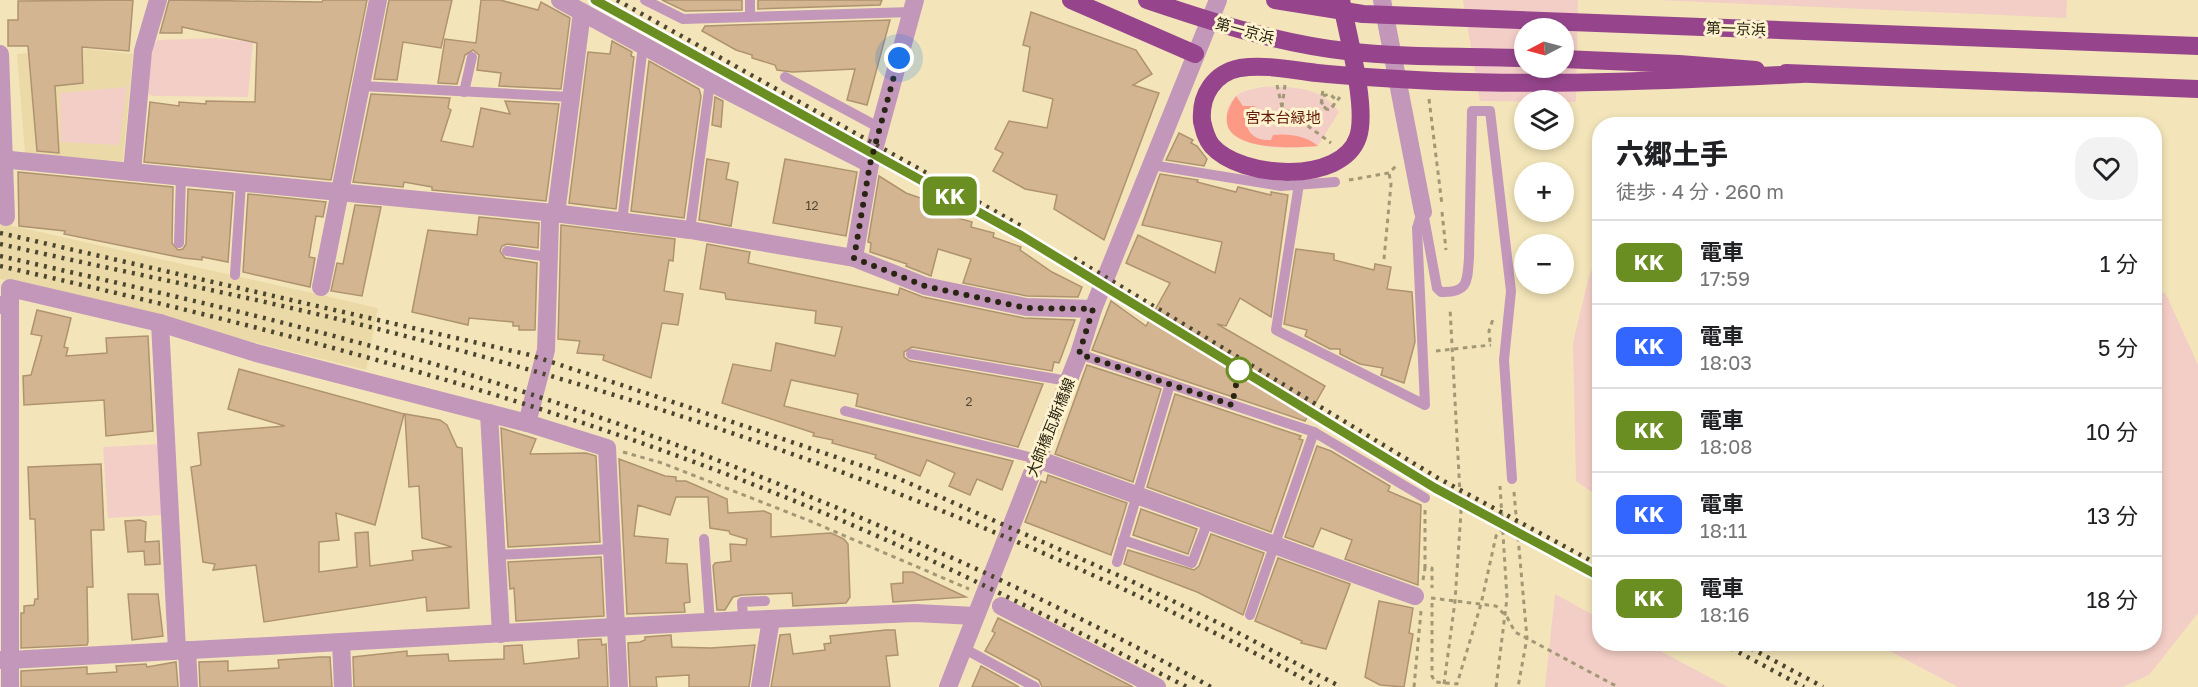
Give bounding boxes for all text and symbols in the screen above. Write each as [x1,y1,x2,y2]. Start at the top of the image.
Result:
street label: 第一京浜 [1214,14,1276,46]
north arrow [1514,18,1574,78]
map controls [1514,18,1574,294]
street label: 第一京浜 [1706,18,1766,38]
your location [884,43,914,73]
button: layers [1514,90,1574,150]
park label: 宮本台緑地 [1245,108,1321,126]
text: 六郷土手 [1616,137,1728,170]
button: heart [2075,137,2138,200]
button: + [1514,162,1574,222]
line badge: KK [923,176,977,216]
text: 徒歩 · 4 分 · 260 m [1616,179,1784,203]
text: KK [935,183,965,209]
house number: 12 [806,198,818,213]
button: − [1514,234,1574,294]
text: 電車 [1700,238,1744,265]
text: KK [1634,249,1664,275]
text: 1 分 [2100,250,2138,277]
text: 17:59 [1700,266,1750,290]
text: 電車 [1700,322,1744,349]
text: KK [1634,333,1664,359]
text: 5 分 [2098,334,2138,361]
text: 18:03 [1700,350,1752,374]
unlabelled marker [1226,357,1252,383]
street label: 大師橋瓦斯橋線 [1022,375,1078,479]
house number: 2 [966,394,973,409]
text: 電車 [1700,406,1744,433]
text: KK [1634,417,1664,443]
text: 10 分 [2086,418,2138,445]
text: 18:08 [1700,434,1753,458]
text: 電車 [1700,490,1744,517]
text: KK [1634,501,1664,527]
text: 13 分 [2087,502,2138,529]
text: 18:11 [1700,518,1747,542]
text: 電車 [1700,574,1744,601]
text: KK [1634,585,1664,611]
text: 18 分 [2086,586,2138,613]
text: 18:16 [1700,602,1750,626]

